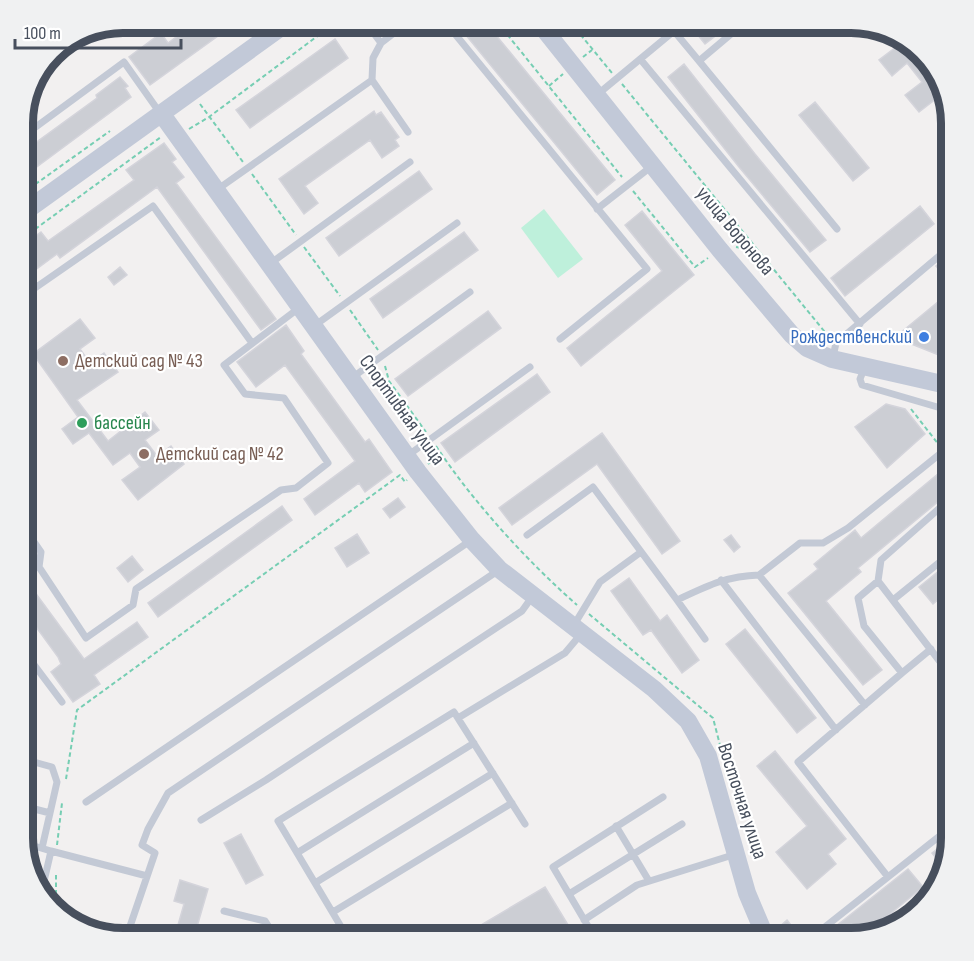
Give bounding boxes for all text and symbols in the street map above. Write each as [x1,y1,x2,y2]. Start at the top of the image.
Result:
scale bar [15,12,182,50]
text: 100 m [24,23,61,44]
street label: улица Воронова [691,182,779,280]
place label: Рождественский [791,325,912,349]
marker: Рождественский [917,330,931,344]
place label: Детский сад № 43 [75,349,203,373]
street label: Спортивная улица [354,350,450,470]
marker: Детский сад № 43 [56,354,70,368]
place label: бассейн [94,411,151,435]
marker: бассейн [75,416,89,430]
place label: Детский сад № 42 [156,442,284,466]
marker: Детский сад № 42 [137,447,151,461]
street label: Восточная улица [712,740,772,862]

